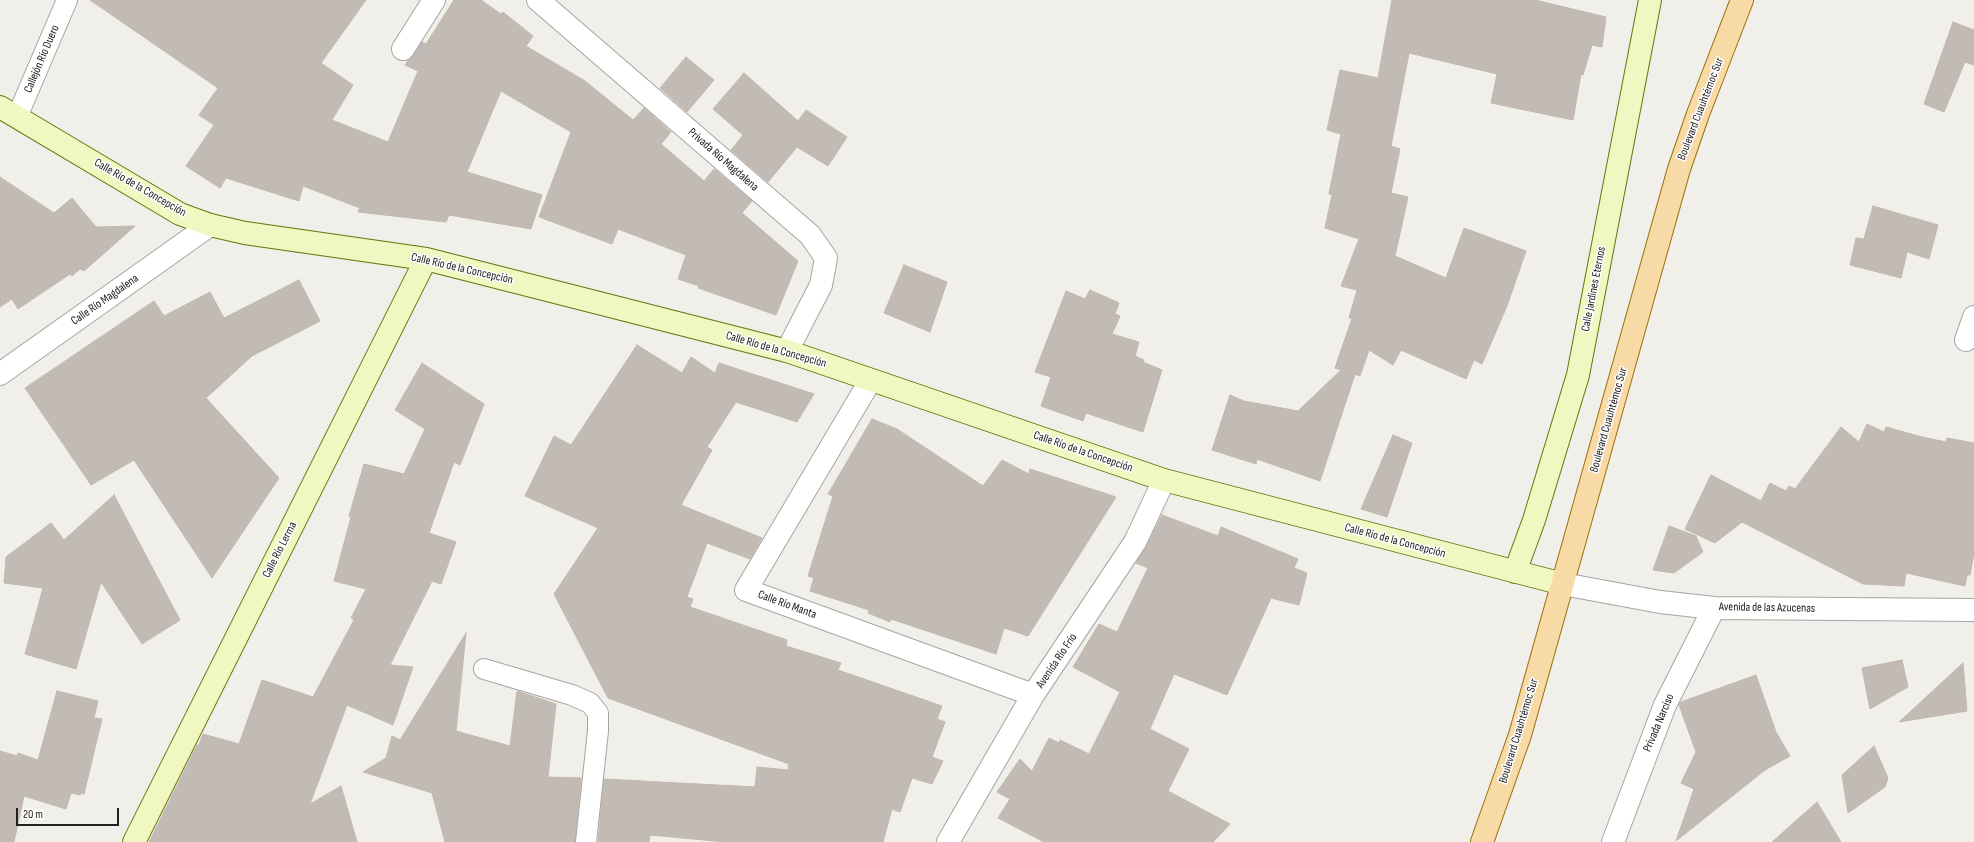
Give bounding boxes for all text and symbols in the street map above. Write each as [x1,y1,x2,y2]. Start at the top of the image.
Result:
street label: Callejón Río Duero [21,23,63,95]
street label: Boulevard Cuauhtémoc Sur [1675,56,1727,162]
street label: Privada Río Magdalena [685,125,761,195]
street label: Calle Río de la Concepción [91,156,189,220]
street label: Calle Jardines Eternos [1579,245,1609,333]
street label: Calle Río de la Concepción [410,250,514,288]
street label: Calle Río Magdalena [69,271,141,329]
street label: Calle Río de la Concepción [724,329,828,371]
street label: Boulevard Cuauhtémoc Sur [1587,366,1631,474]
street label: Calle Río de la Concepción [1031,428,1135,476]
street label: Calle Río Lerma [260,520,300,580]
street label: Calle Río de la Concepción [1343,521,1447,561]
street label: Calle Río Manta [756,588,818,622]
street label: Avenida de las Azucenas [1719,600,1815,616]
street label: Avenida Río Frío [1033,631,1081,691]
street label: Boulevard Cuauhtémoc Sur [1496,677,1542,785]
street label: Privada Narcíso [1640,692,1678,754]
scale bar [18,800,121,826]
text: 20 m [23,807,43,822]

